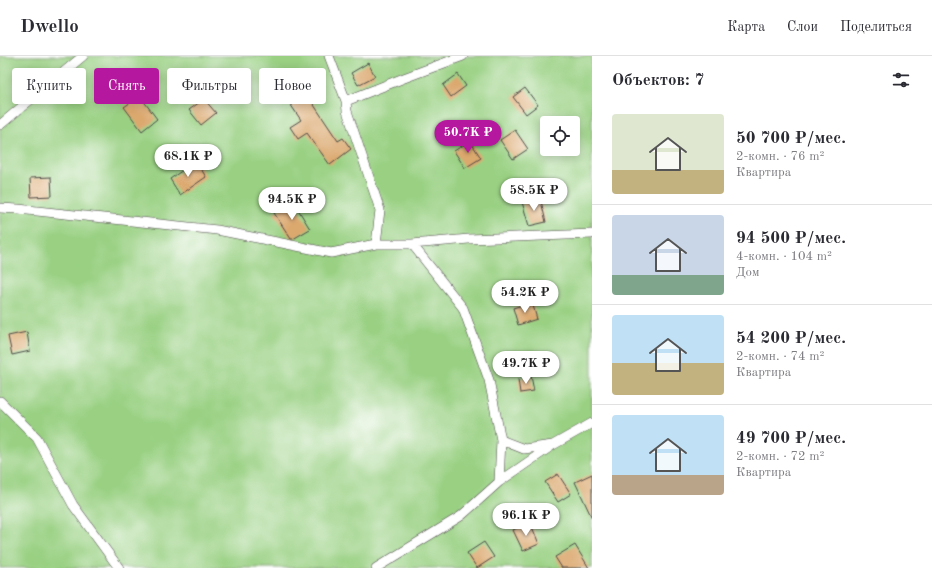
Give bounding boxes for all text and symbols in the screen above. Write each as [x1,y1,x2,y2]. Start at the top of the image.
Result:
text: Dwello [20,18,79,37]
text: Карта [727,20,765,34]
text: Слои [787,20,818,34]
text: Поделиться [840,20,912,34]
chip: Купить [12,68,86,104]
chip: Снять [94,68,159,104]
chip: Фильтры [167,68,251,104]
chip: Новое [259,68,326,104]
icon: filters [890,69,912,91]
text: Объектов: 7 [612,72,704,89]
map controls [540,116,580,156]
button: locate [540,116,580,156]
pin: 50.7K ₽ [431,120,505,154]
text: 50.7K ₽ [443,126,493,139]
icon: home [644,130,692,178]
text: 50 700 ₽/мес. [736,130,846,147]
pin: 68.1K ₽ [151,144,225,178]
text: 68.1K ₽ [163,150,213,163]
text: 2-комн. · 76 m² [736,150,824,163]
text: Квартира [736,166,791,179]
pin: 58.5K ₽ [497,178,571,212]
text: 58.5K ₽ [509,184,559,197]
pin: 94.5K ₽ [255,187,329,221]
text: 94.5K ₽ [267,193,317,206]
text: 94 500 ₽/мес. [736,230,846,247]
icon: home [644,231,692,279]
text: 4-комн. · 104 m² [736,250,832,263]
text: Дом [736,266,760,279]
pin: 54.2K ₽ [488,280,562,314]
text: 54.2K ₽ [500,286,550,299]
text: 54 200 ₽/мес. [736,330,846,347]
icon: home [644,331,692,379]
text: 2-комн. · 74 m² [736,350,824,363]
pin: 49.7K ₽ [489,351,563,385]
text: 49.7K ₽ [501,357,551,370]
text: Квартира [736,366,791,379]
text: 49 700 ₽/мес. [736,430,846,447]
icon: home [644,431,692,479]
text: 2-комн. · 72 m² [736,450,824,463]
text: Квартира [736,466,791,479]
pin: 96.1K ₽ [489,503,563,537]
text: 96.1K ₽ [501,509,551,522]

